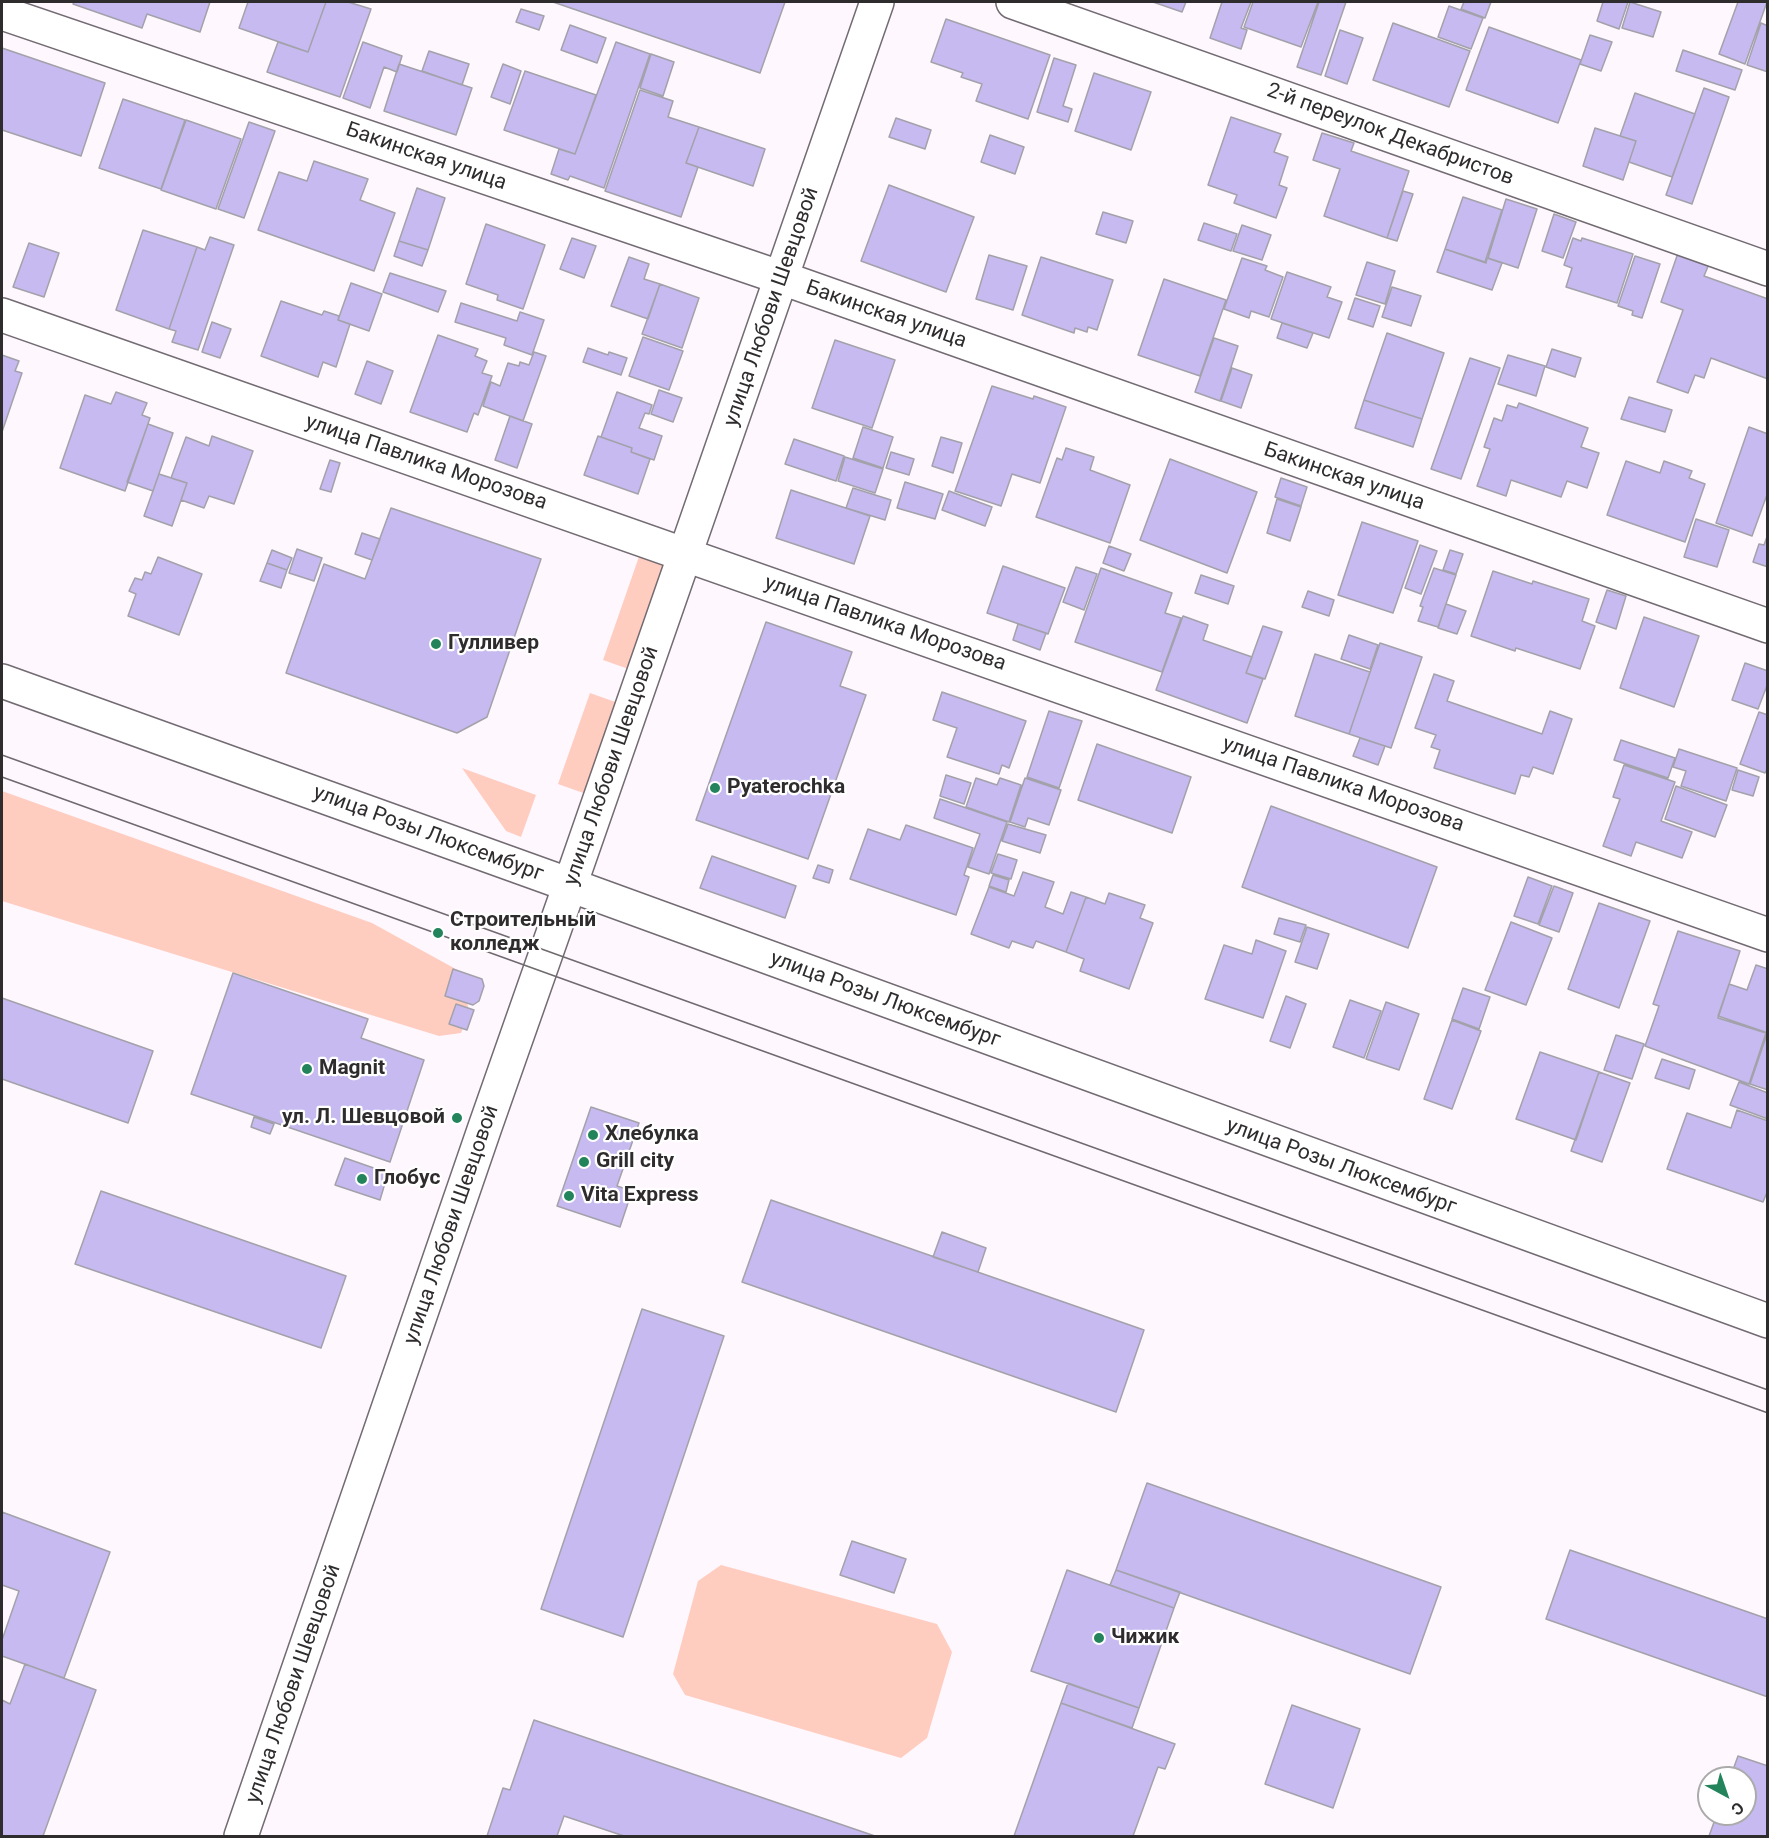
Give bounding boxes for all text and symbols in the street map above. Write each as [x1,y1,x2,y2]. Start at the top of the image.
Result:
street label: 2-й переулок Декабристов [1263,79,1517,191]
street label: Бакинская улица [342,118,510,196]
street label: улица Любови Шевцовой [719,184,825,430]
street label: Бакинская улица [802,276,970,354]
street label: улица Павлика Морозова [302,410,550,516]
street label: Бакинская улица [1260,438,1428,516]
street label: улица Павлика Морозова [761,571,1009,677]
place label: Гулливер [448,631,539,657]
marker: Гулливер [429,637,443,651]
street label: улица Любови Шевцовой [559,643,665,889]
street label: улица Павлика Морозова [1219,732,1467,838]
place label: Pyaterochka [727,775,845,801]
street label: улица Розы Люксембург [309,781,547,887]
marker: Pyaterochka [708,781,722,795]
place label: Строительный колледж [450,908,596,958]
marker: Строительный колледж [431,926,445,940]
street label: улица Розы Люксембург [766,947,1004,1053]
place label: Magnit [319,1056,385,1082]
marker: Magnit [300,1062,314,1076]
street label: улица Любови Шевцовой [399,1102,505,1348]
place label: ул. Л. Шевцовой [282,1105,445,1131]
marker: ул. Л. Шевцовой [450,1111,464,1125]
street label: улица Розы Люксембург [1222,1114,1460,1220]
place label: Хлебулка [605,1122,699,1148]
marker: Хлебулка [586,1128,600,1142]
place label: Grill city [596,1149,674,1175]
marker: Grill city [577,1155,591,1169]
place label: Глобус [374,1166,440,1192]
marker: Глобус [355,1172,369,1186]
place label: Vita Express [581,1183,699,1209]
marker: Vita Express [562,1189,576,1203]
street label: улица Любови Шевцовой [241,1561,347,1807]
place label: Чижик [1111,1625,1179,1651]
marker: Чижик [1092,1631,1106,1645]
north arrow [1697,1766,1757,1826]
text: С [1727,1798,1748,1819]

